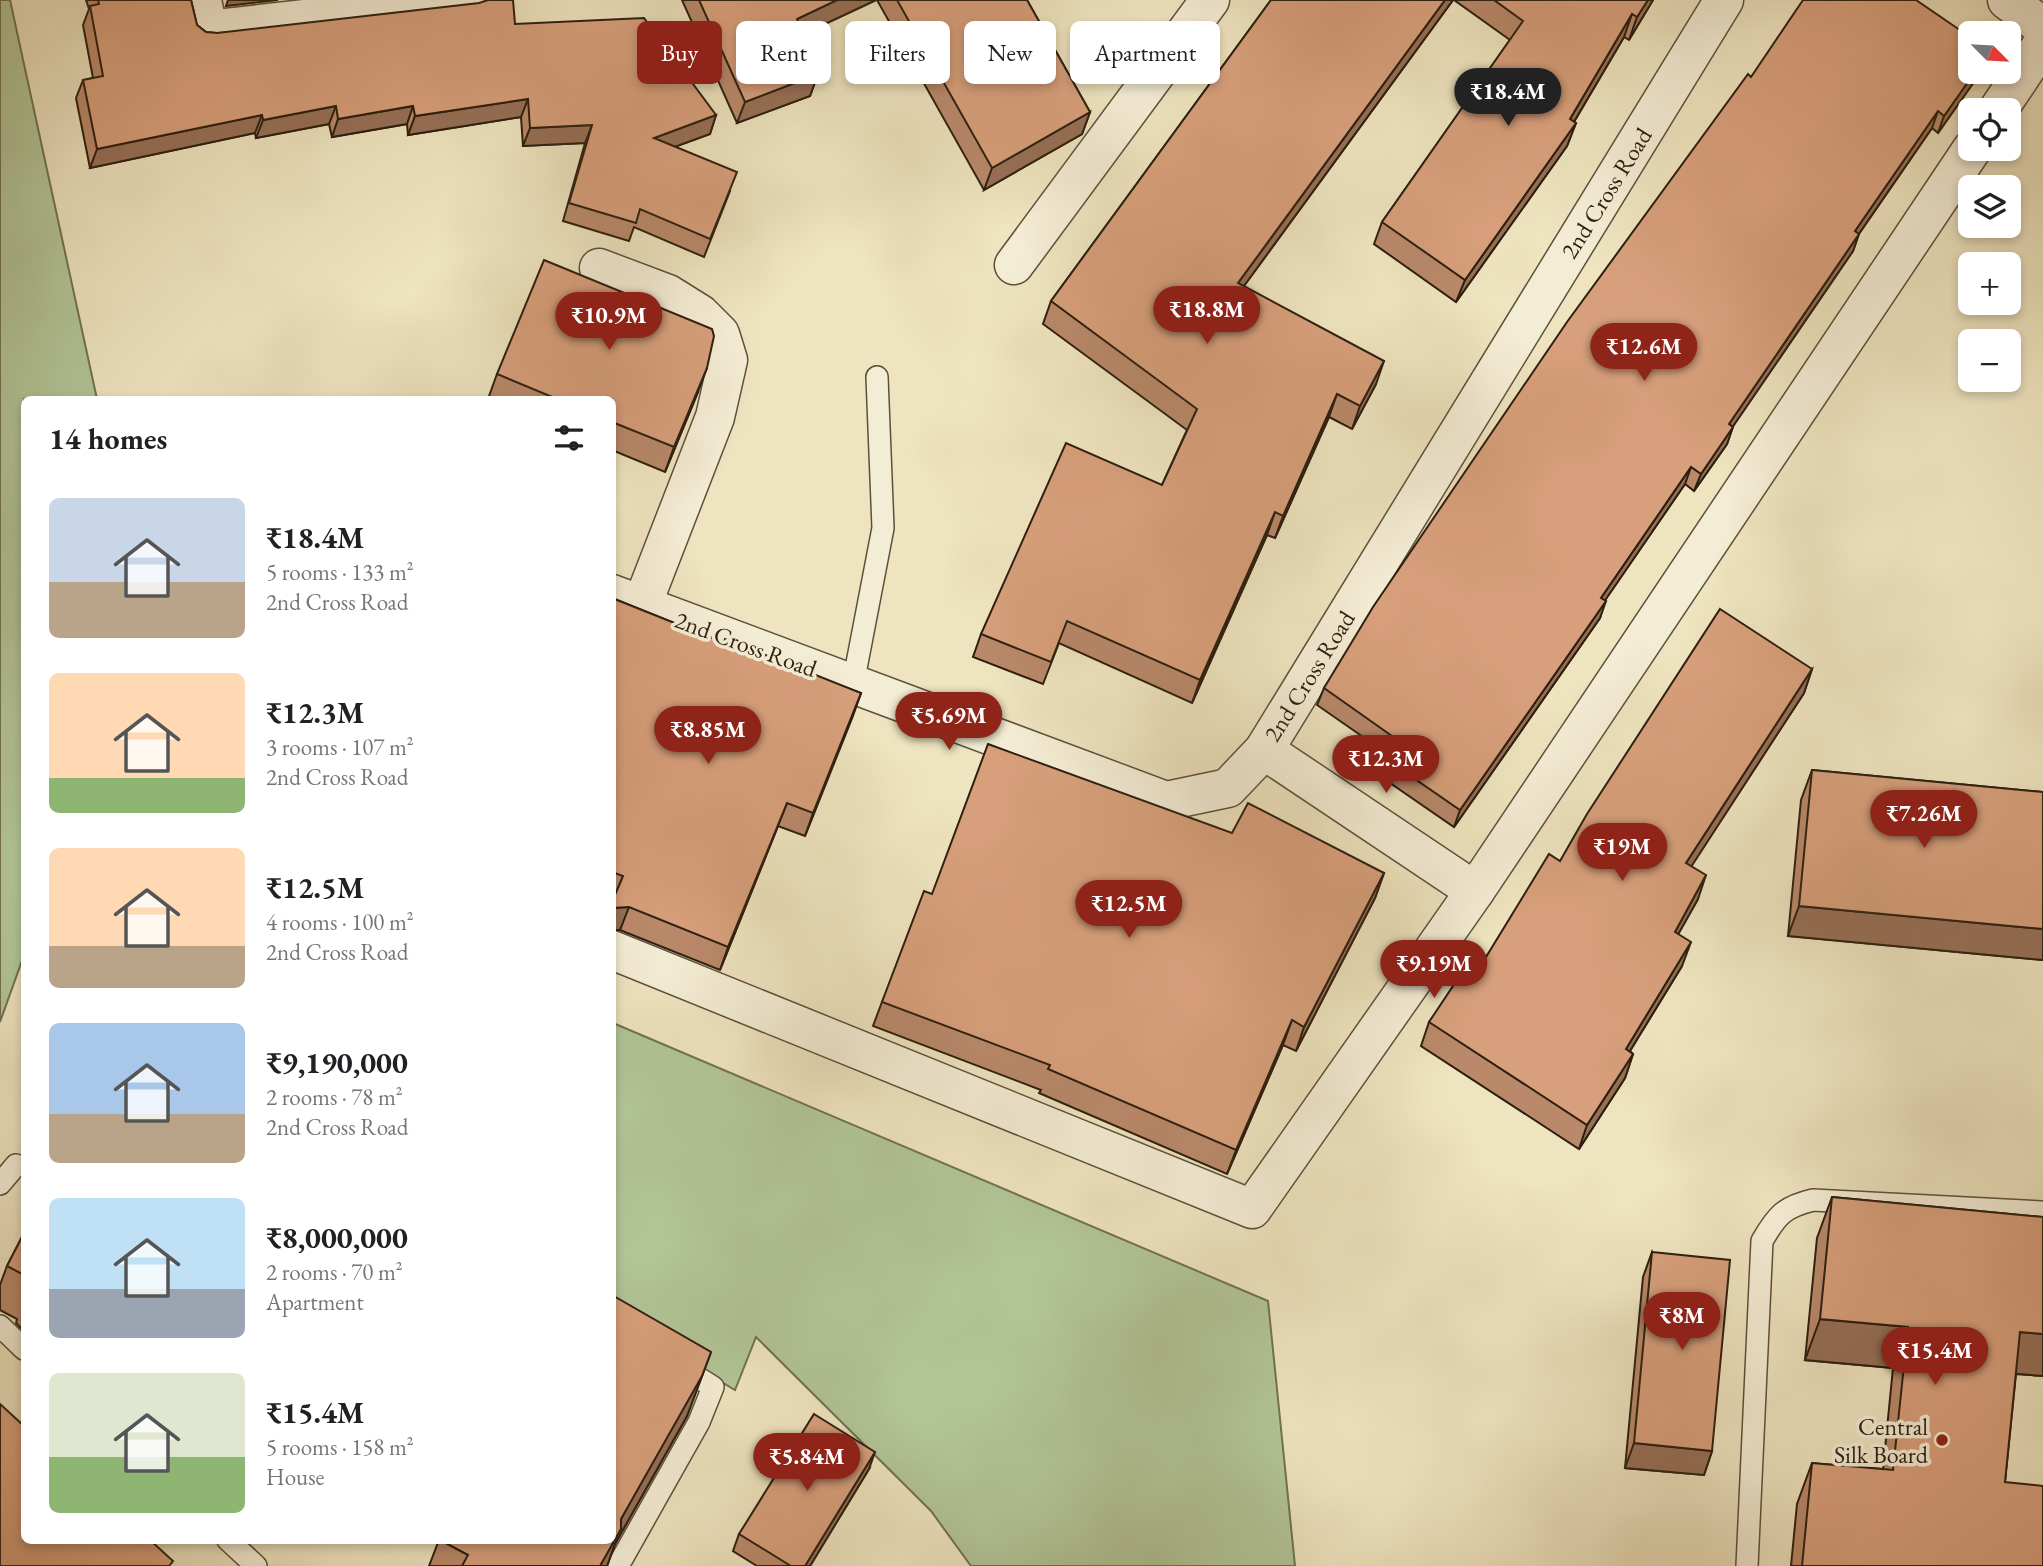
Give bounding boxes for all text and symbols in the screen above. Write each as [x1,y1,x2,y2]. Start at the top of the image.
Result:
chip: Buy [637,21,722,84]
chip: Rent [736,21,831,84]
chip: Filters [845,21,950,84]
chip: New [964,21,1056,84]
chip: Apartment [1070,21,1220,84]
north arrow [1958,21,2021,84]
map controls [1958,21,2021,392]
pin: ₹18.4M [1451,68,1565,128]
text: ₹18.4M [1470,76,1546,106]
button: locate [1958,98,2021,161]
street label: 2nd Cross Road [1553,121,1659,264]
button: layers [1958,175,2021,238]
button: + [1958,252,2021,315]
pin: ₹18.8M [1150,286,1264,346]
pin: ₹10.9M [552,292,666,352]
text: ₹18.8M [1169,294,1245,324]
text: ₹10.9M [571,300,647,330]
pin: ₹12.6M [1587,324,1701,383]
button: − [1958,329,2021,392]
text: ₹12.6M [1606,331,1682,361]
text: 14 homes [49,419,167,458]
icon: filters [550,419,588,457]
text: ₹18.4M [266,518,364,557]
icon: home [105,526,189,610]
text: 5 rooms · 133 m² [266,557,414,587]
text: 2nd Cross Road [266,587,408,617]
street label: 2nd Cross Road [671,604,822,684]
street label: 2nd Cross Road [1256,604,1362,747]
pin: ₹5.69M [892,692,1006,752]
text: ₹12.3M [266,693,364,732]
text: ₹5.69M [911,700,987,730]
icon: home [105,701,189,785]
pin: ₹8.85M [651,706,765,766]
text: ₹8.85M [670,714,746,744]
text: 3 rooms · 107 m² [266,732,414,762]
pin: ₹12.3M [1329,736,1443,795]
text: ₹12.3M [1348,743,1424,773]
text: 2nd Cross Road [266,762,408,792]
pin: ₹7.26M [1867,790,1981,850]
text: ₹7.26M [1886,798,1962,828]
pin: ₹19M [1581,824,1663,883]
text: ₹19M [1593,831,1651,861]
text: ₹12.5M [266,868,364,907]
icon: home [105,876,189,960]
pin: ₹12.5M [1072,880,1186,940]
text: ₹12.5M [1091,888,1167,918]
text: 4 rooms · 100 m² [266,907,414,937]
text: 2nd Cross Road [266,937,408,967]
pin: ₹9.19M [1377,940,1491,1000]
text: ₹9.19M [1396,948,1472,978]
text: ₹9,190,000 [266,1043,408,1082]
icon: home [105,1051,189,1135]
text: 2 rooms · 78 m² [266,1082,403,1112]
text: 2nd Cross Road [266,1112,408,1142]
text: ₹8,000,000 [266,1218,408,1257]
icon: home [105,1226,189,1310]
text: 2 rooms · 70 m² [266,1257,403,1287]
text: Apartment [266,1287,364,1317]
pin: ₹8M [1648,1292,1716,1352]
text: ₹8M [1659,1300,1705,1330]
pin: ₹15.4M [1878,1328,1992,1387]
text: ₹15.4M [1897,1335,1973,1365]
text: ₹15.4M [266,1393,364,1432]
icon: home [105,1401,189,1485]
place label: Central Silk Board [1834,1411,1929,1470]
text: 5 rooms · 158 m² [266,1432,414,1462]
marker: Central Silk Board [1934,1432,1950,1448]
pin: ₹5.84M [750,1434,864,1493]
text: ₹5.84M [769,1441,845,1471]
text: House [266,1462,325,1492]

